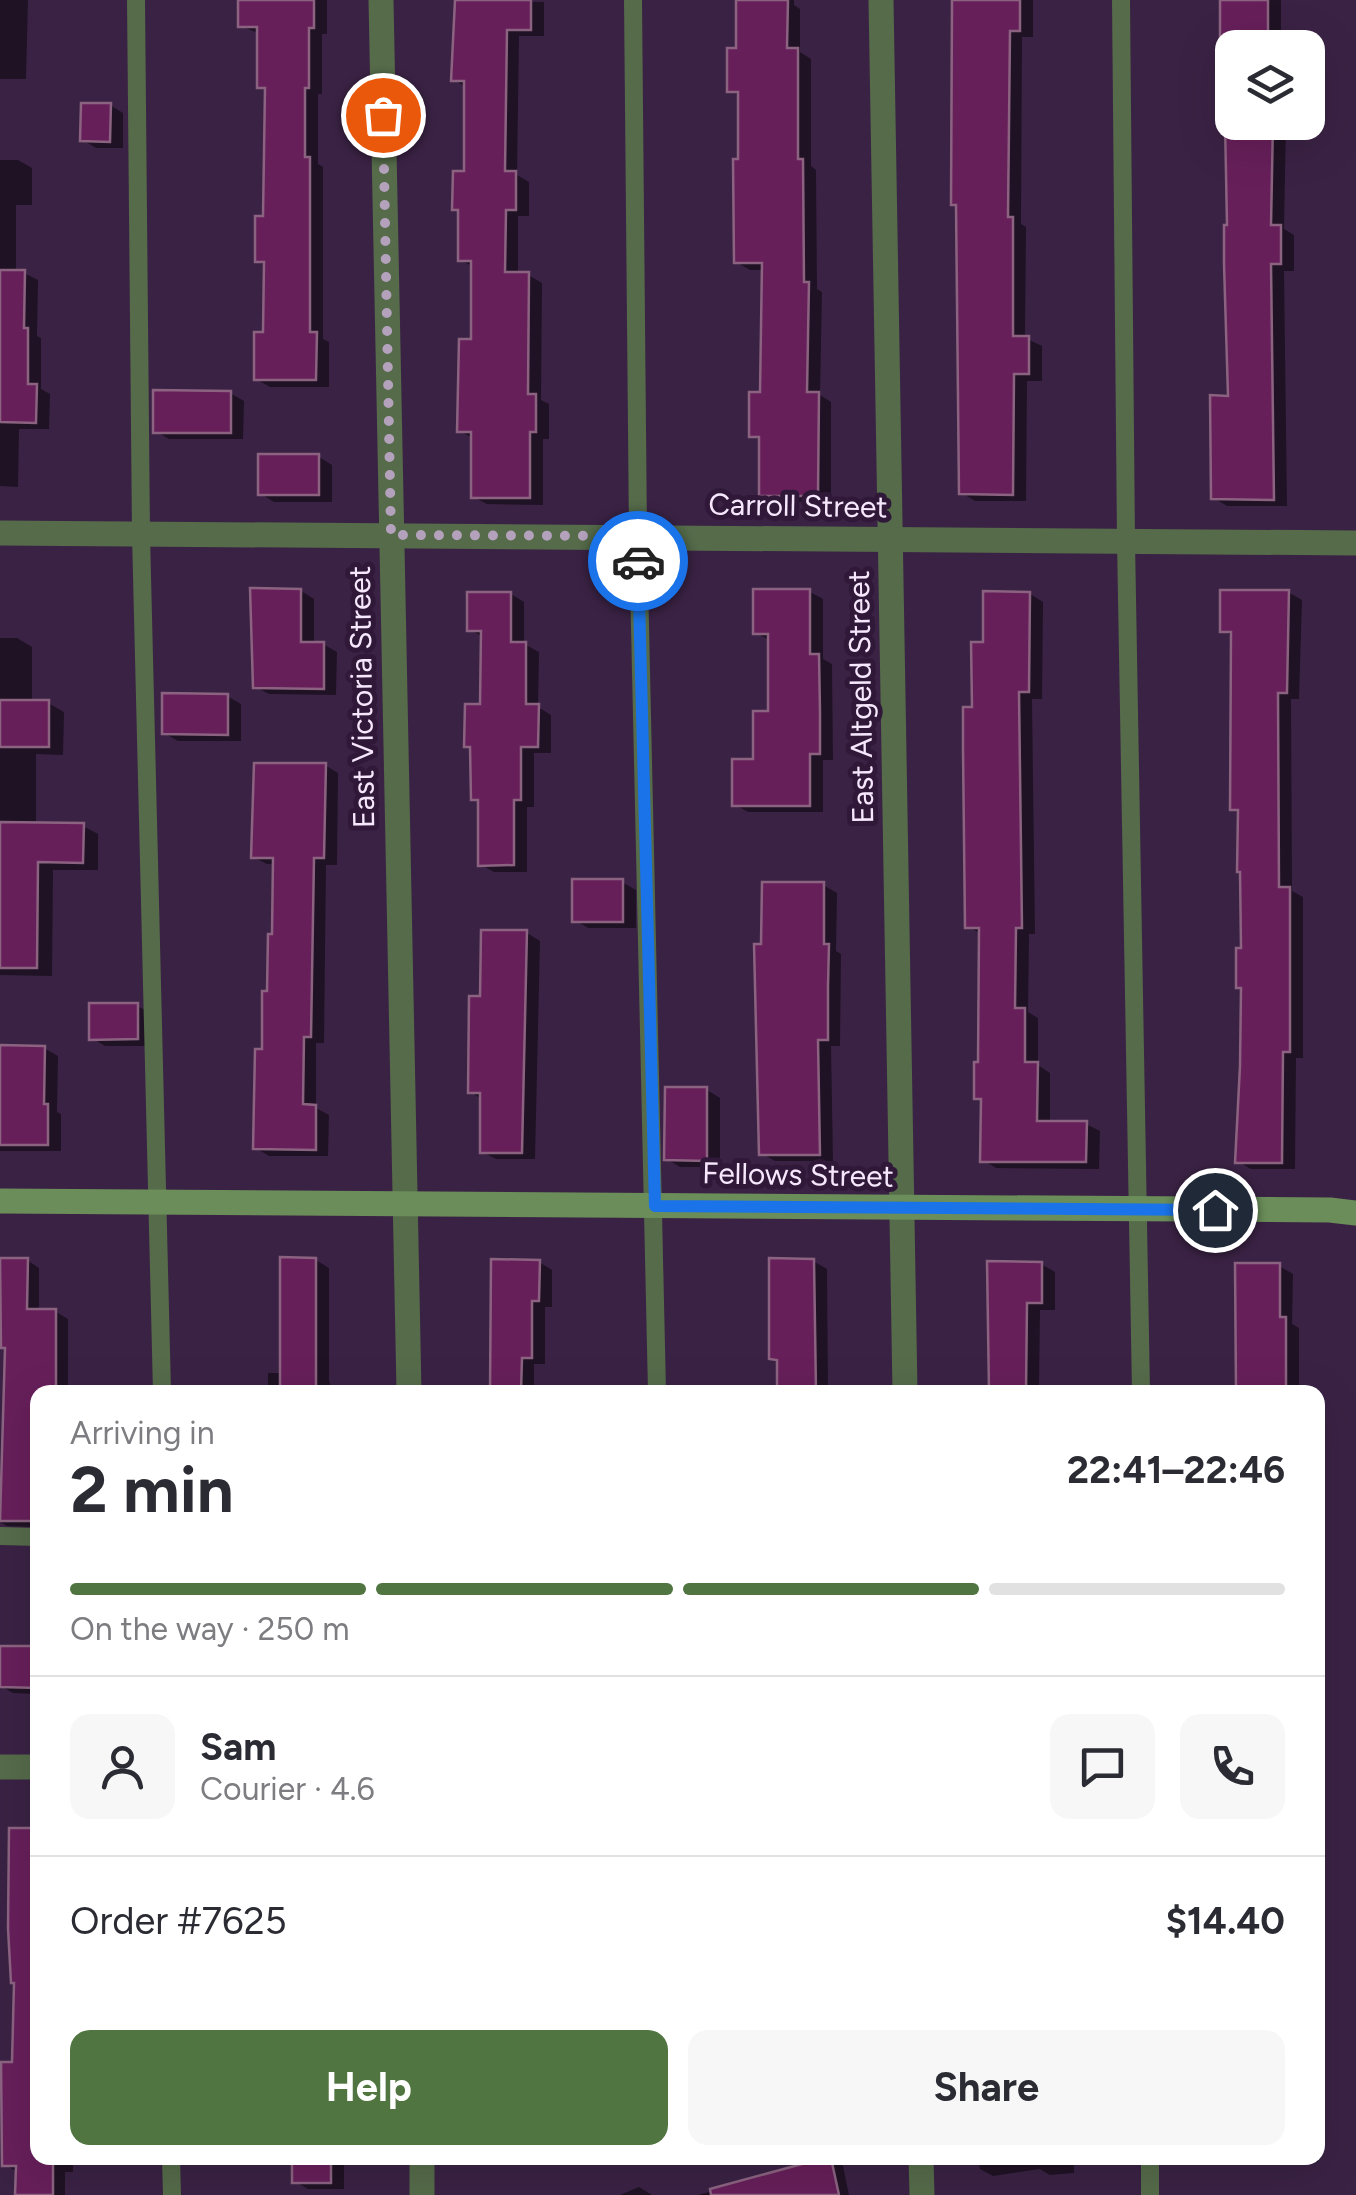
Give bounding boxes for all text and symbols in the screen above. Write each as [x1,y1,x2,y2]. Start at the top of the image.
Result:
map controls [1215,30,1325,140]
button: layers [1215,30,1325,140]
pin [341,73,426,158]
icon: bag [356,88,411,143]
street label: Carroll Street [708,485,888,526]
courier [588,511,688,611]
icon: car [611,534,666,589]
street label: East Victoria Street [341,566,382,828]
street label: East Altgeld Street [840,570,881,824]
street label: Fellows Street [702,1154,894,1195]
pin [1173,1168,1258,1253]
icon: home [1188,1183,1243,1238]
text: Arriving in [70,1414,215,1452]
text: 22:41–22:46 [1067,1447,1285,1493]
text: 2 min [70,1450,234,1528]
text: On the way · 250 m [70,1610,349,1648]
button: person [70,1714,175,1819]
button: chat [1050,1714,1155,1819]
button: phone [1180,1714,1285,1819]
text: Sam [200,1724,276,1770]
text: Courier · 4.6 [200,1770,375,1808]
text: Order #7625 [70,1898,287,1944]
text: $14.40 [1166,1898,1285,1944]
button: Help [70,2030,668,2145]
button: Share [688,2030,1285,2145]

